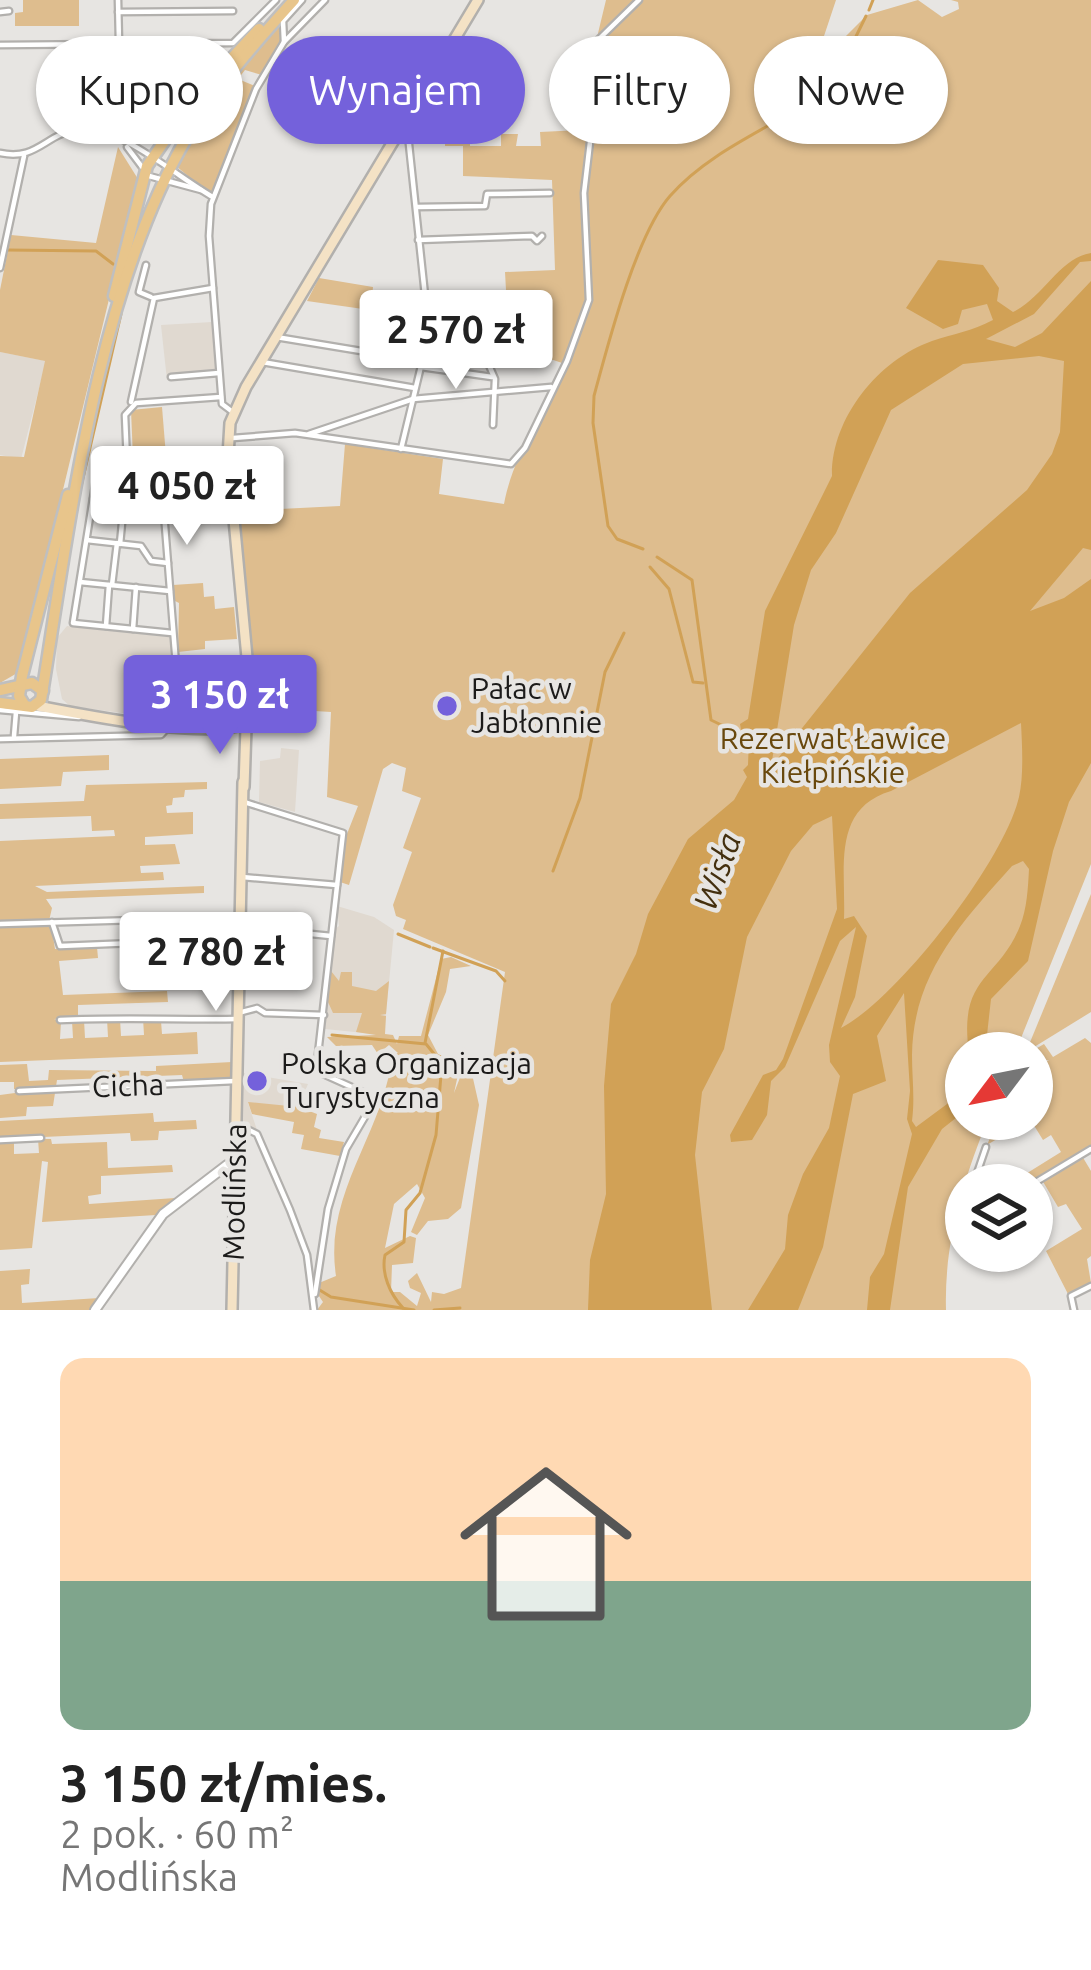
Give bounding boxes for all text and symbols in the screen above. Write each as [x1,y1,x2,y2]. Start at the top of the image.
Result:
chip: Kupno [36,36,243,144]
chip: Wynajem [267,36,525,144]
chip: Filtry [549,36,730,144]
chip: Nowe [754,36,948,144]
pin: 2 570 zł [332,290,580,392]
text: 2 570 zł [387,307,525,350]
pin: 4 050 zł [63,446,311,548]
text: 4 050 zł [118,463,256,506]
pin: 3 150 zł [96,655,344,757]
place label: Pałac w Jabłonnie [471,671,602,739]
text: 3 150 zł [151,672,289,715]
marker: Pałac w Jabłonnie [434,693,460,719]
park label: Rezerwat Ławice Kiełpińskie [720,721,946,789]
water label: Wisła [686,828,747,914]
pin: 2 780 zł [92,912,340,1014]
text: 2 780 zł [147,929,285,972]
north arrow [945,1032,1053,1140]
map controls [945,1032,1053,1272]
place label: Polska Organizacja Turystyczna [281,1046,532,1114]
street label: Cicha [91,1067,165,1103]
marker: Polska Organizacja Turystyczna [244,1068,270,1094]
street label: Modlińska [216,1123,252,1261]
button: layers [945,1164,1053,1272]
icon: home [438,1436,654,1652]
text: 3 150 zł/mies. [60,1754,387,1812]
text: 2 pok. · 60 m² [60,1812,294,1855]
text: Modlińska [60,1855,238,1898]

